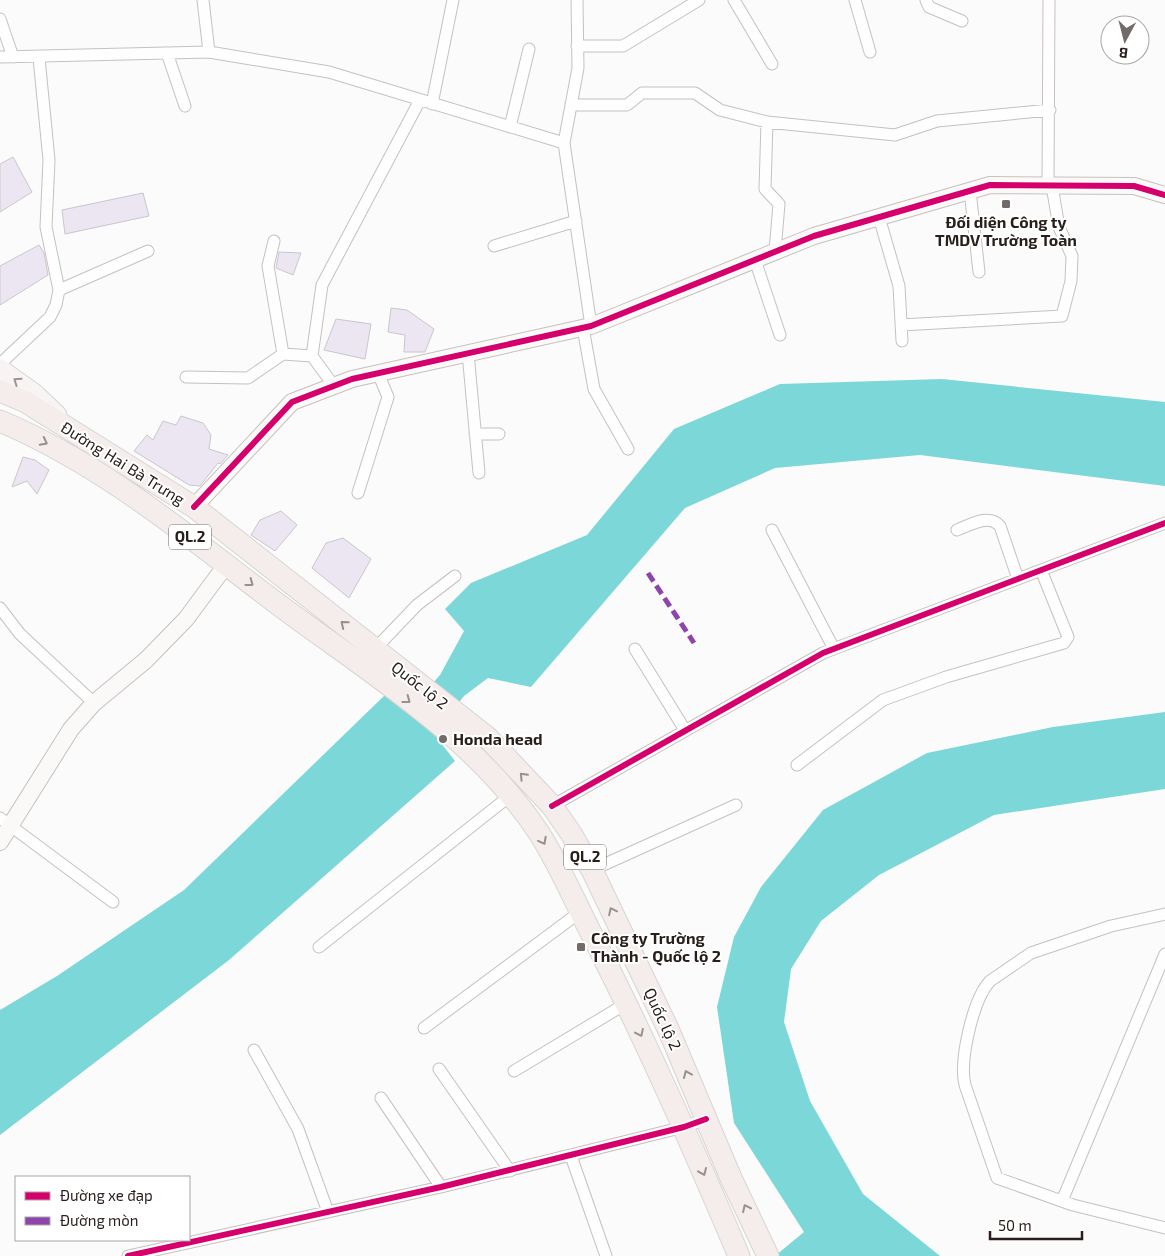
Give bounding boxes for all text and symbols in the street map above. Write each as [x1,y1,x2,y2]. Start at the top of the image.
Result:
north arrow [1100,15,1150,65]
text: B [1118,44,1129,62]
marker: Đối diện Công ty TMDV Trường Toàn [1000,198,1012,210]
place label: Đối diện Công ty TMDV Trường Toàn [935,212,1077,249]
one-way arrow [13,378,23,387]
street label: Đường Hai Bà Trưng [58,417,189,508]
one-way arrow [39,436,48,446]
road number: QL.2 [169,524,211,550]
one-way arrow [244,577,254,586]
one-way arrow [341,620,350,629]
street label: Quốc lộ 2 [388,657,452,713]
one-way arrow [401,694,411,703]
place label: Honda head [453,729,543,748]
marker: Honda head [437,733,449,745]
one-way arrow [520,772,529,781]
one-way arrow [537,836,547,845]
road number: QL.2 [564,844,606,870]
one-way arrow [607,907,618,916]
place label: Công ty Trường Thành - Quốc lộ 2 [591,928,721,966]
marker: Công ty Trường Thành - Quốc lộ 2 [575,941,587,953]
street label: Quốc lộ 2 [640,985,686,1053]
one-way arrow [634,1028,645,1037]
one-way arrow [683,1070,694,1079]
one-way arrow [697,1167,707,1175]
legend [15,1176,190,1241]
text: Đường xe đạp [60,1186,153,1204]
one-way arrow [742,1204,752,1213]
scale bar [990,1208,1082,1240]
text: Đường mòn [60,1211,138,1229]
text: 50 m [998,1216,1032,1234]

